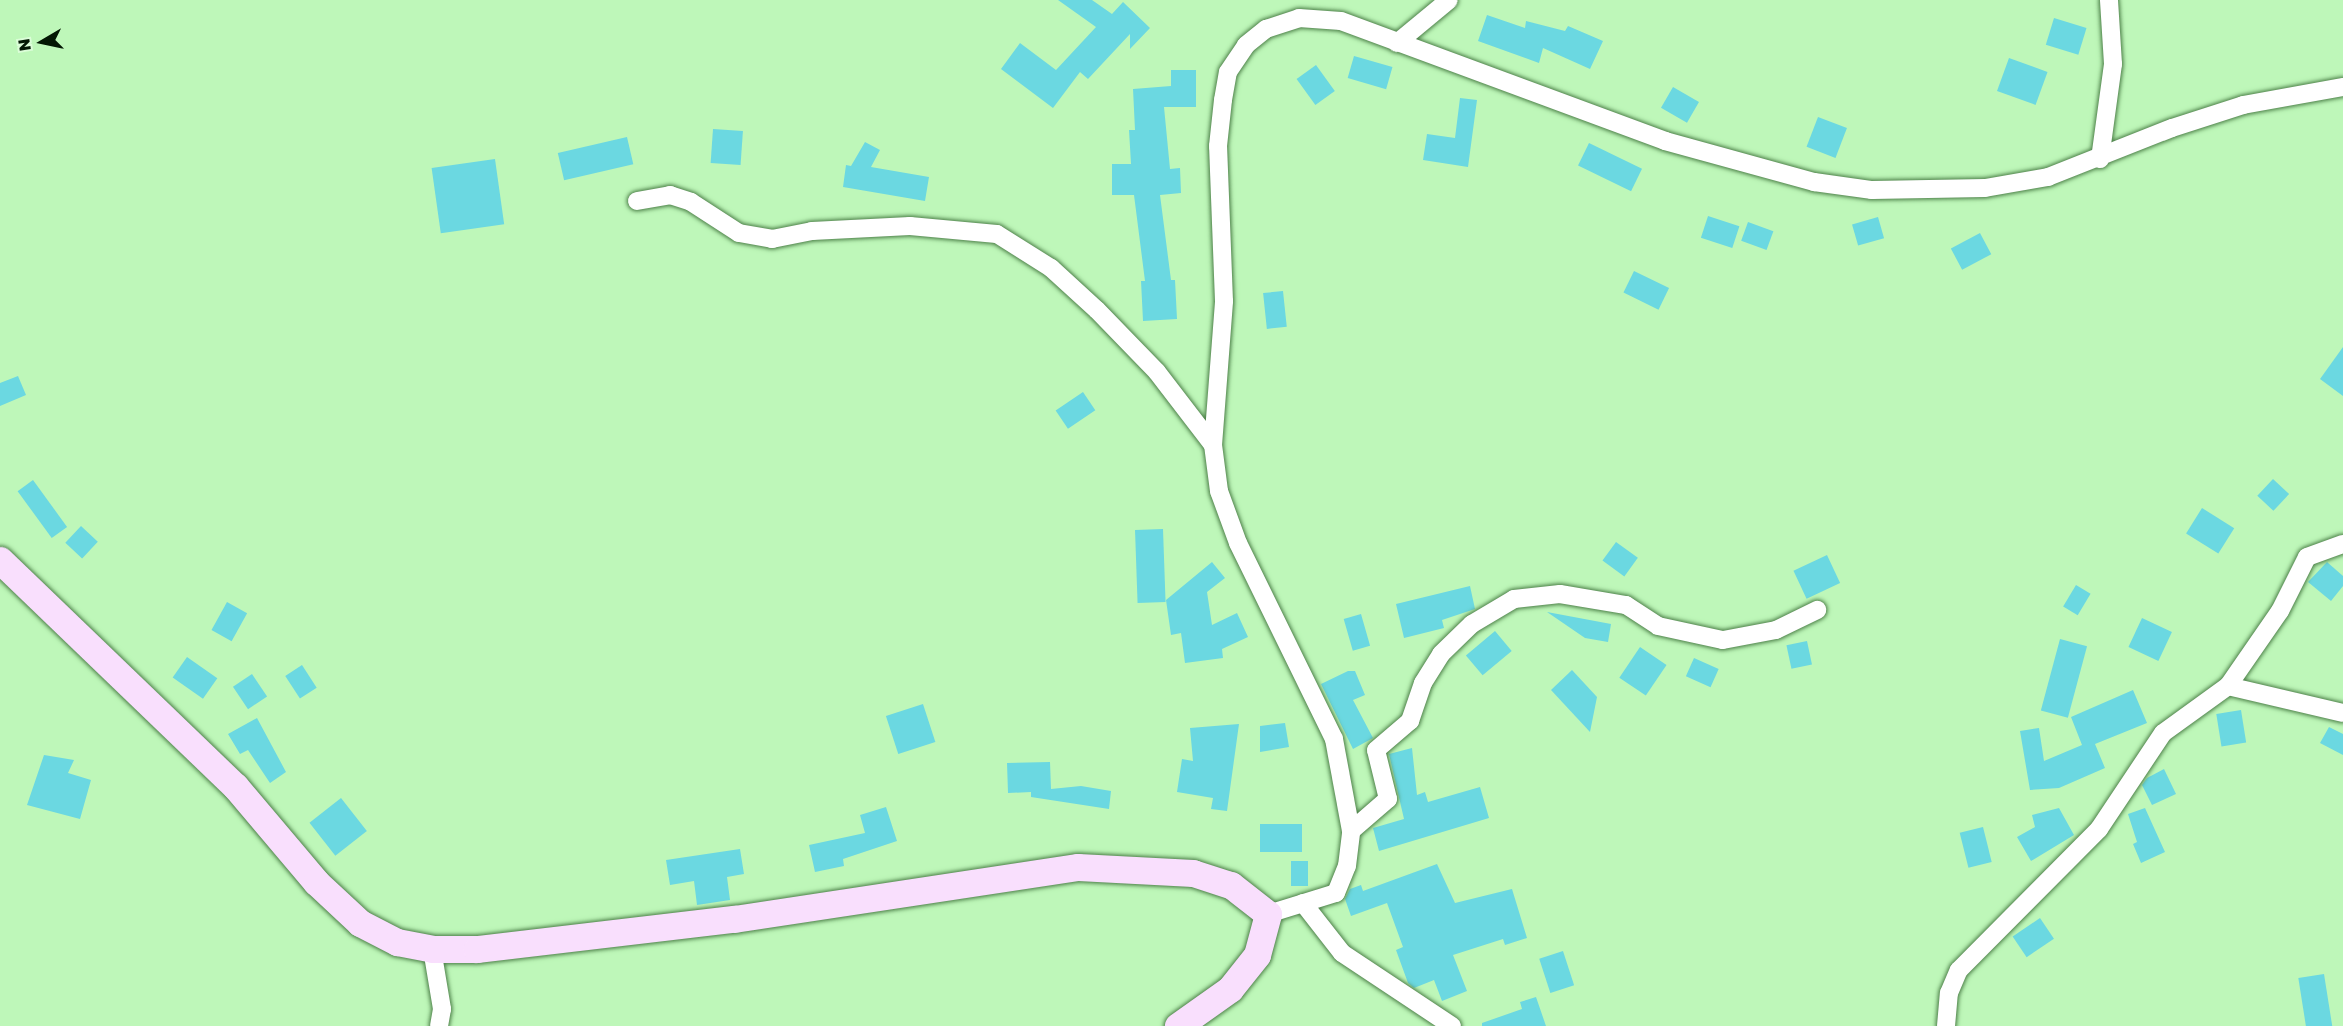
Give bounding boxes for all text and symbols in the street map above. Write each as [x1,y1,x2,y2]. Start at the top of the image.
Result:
north arrow [12,12,72,72]
text: N [13,37,35,52]

